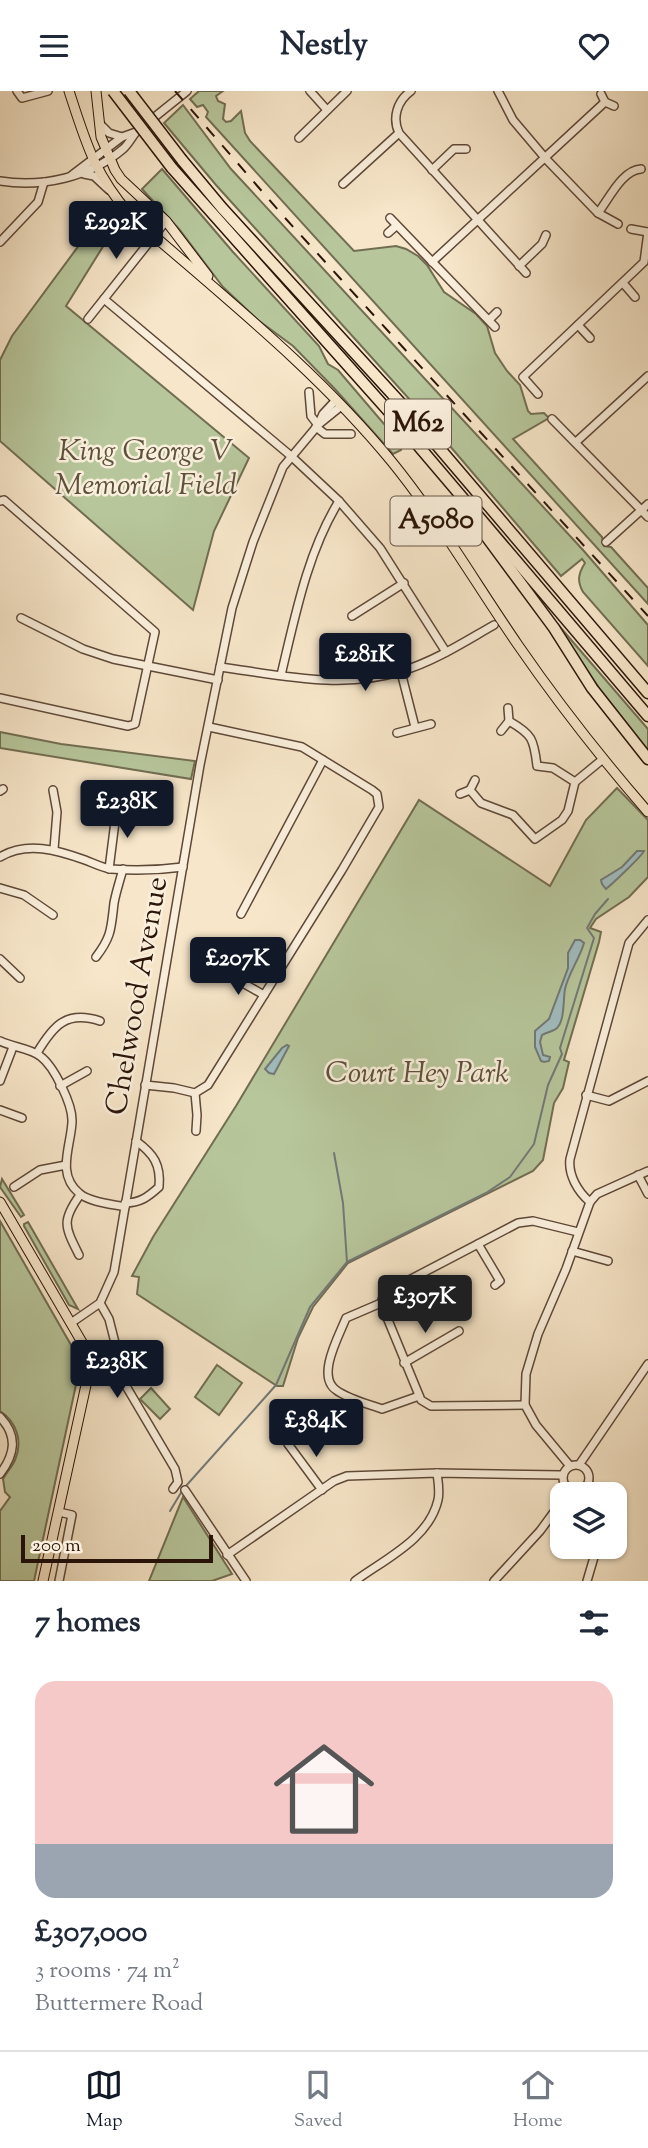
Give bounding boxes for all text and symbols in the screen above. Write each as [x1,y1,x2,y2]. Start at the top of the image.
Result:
text: Nestly [280,23,368,69]
icon: menu [35,27,73,65]
icon: heart [575,27,613,65]
pin: £292K [67,201,165,261]
text: £292K [85,207,147,240]
road number: M62 [385,399,451,449]
park label: King George V Memorial Field [55,431,237,508]
road number: A5080 [390,497,481,545]
pin: £281K [316,633,414,693]
text: £281K [335,639,395,672]
pin: £238K [78,781,176,840]
text: £238K [96,786,158,819]
street label: Chelwood Avenue [96,873,180,1119]
pin: £207K [189,937,287,997]
text: £207K [206,943,270,976]
park label: Court Hey Park [325,1053,509,1096]
pin: £307K [376,1275,474,1335]
text: £307K [394,1281,456,1314]
pin: £238K [68,1341,166,1400]
text: £238K [86,1346,148,1379]
pin: £384K [267,1399,365,1459]
text: £384K [285,1405,347,1438]
map controls [550,1482,627,1559]
button: layers [550,1482,627,1559]
scale bar [21,1532,214,1564]
text: 200 m [32,1533,81,1560]
text: 7 homes [35,1602,140,1645]
icon: filters [575,1604,613,1642]
icon: home [261,1726,387,1852]
text: £307,000 [35,1912,147,1955]
text: 3 rooms · 74 m² [35,1955,180,1988]
text: Buttermere Road [35,1988,203,2021]
tab: Map [85,2066,123,2135]
tab: Saved [294,2066,342,2135]
tab: Home [513,2066,563,2135]

